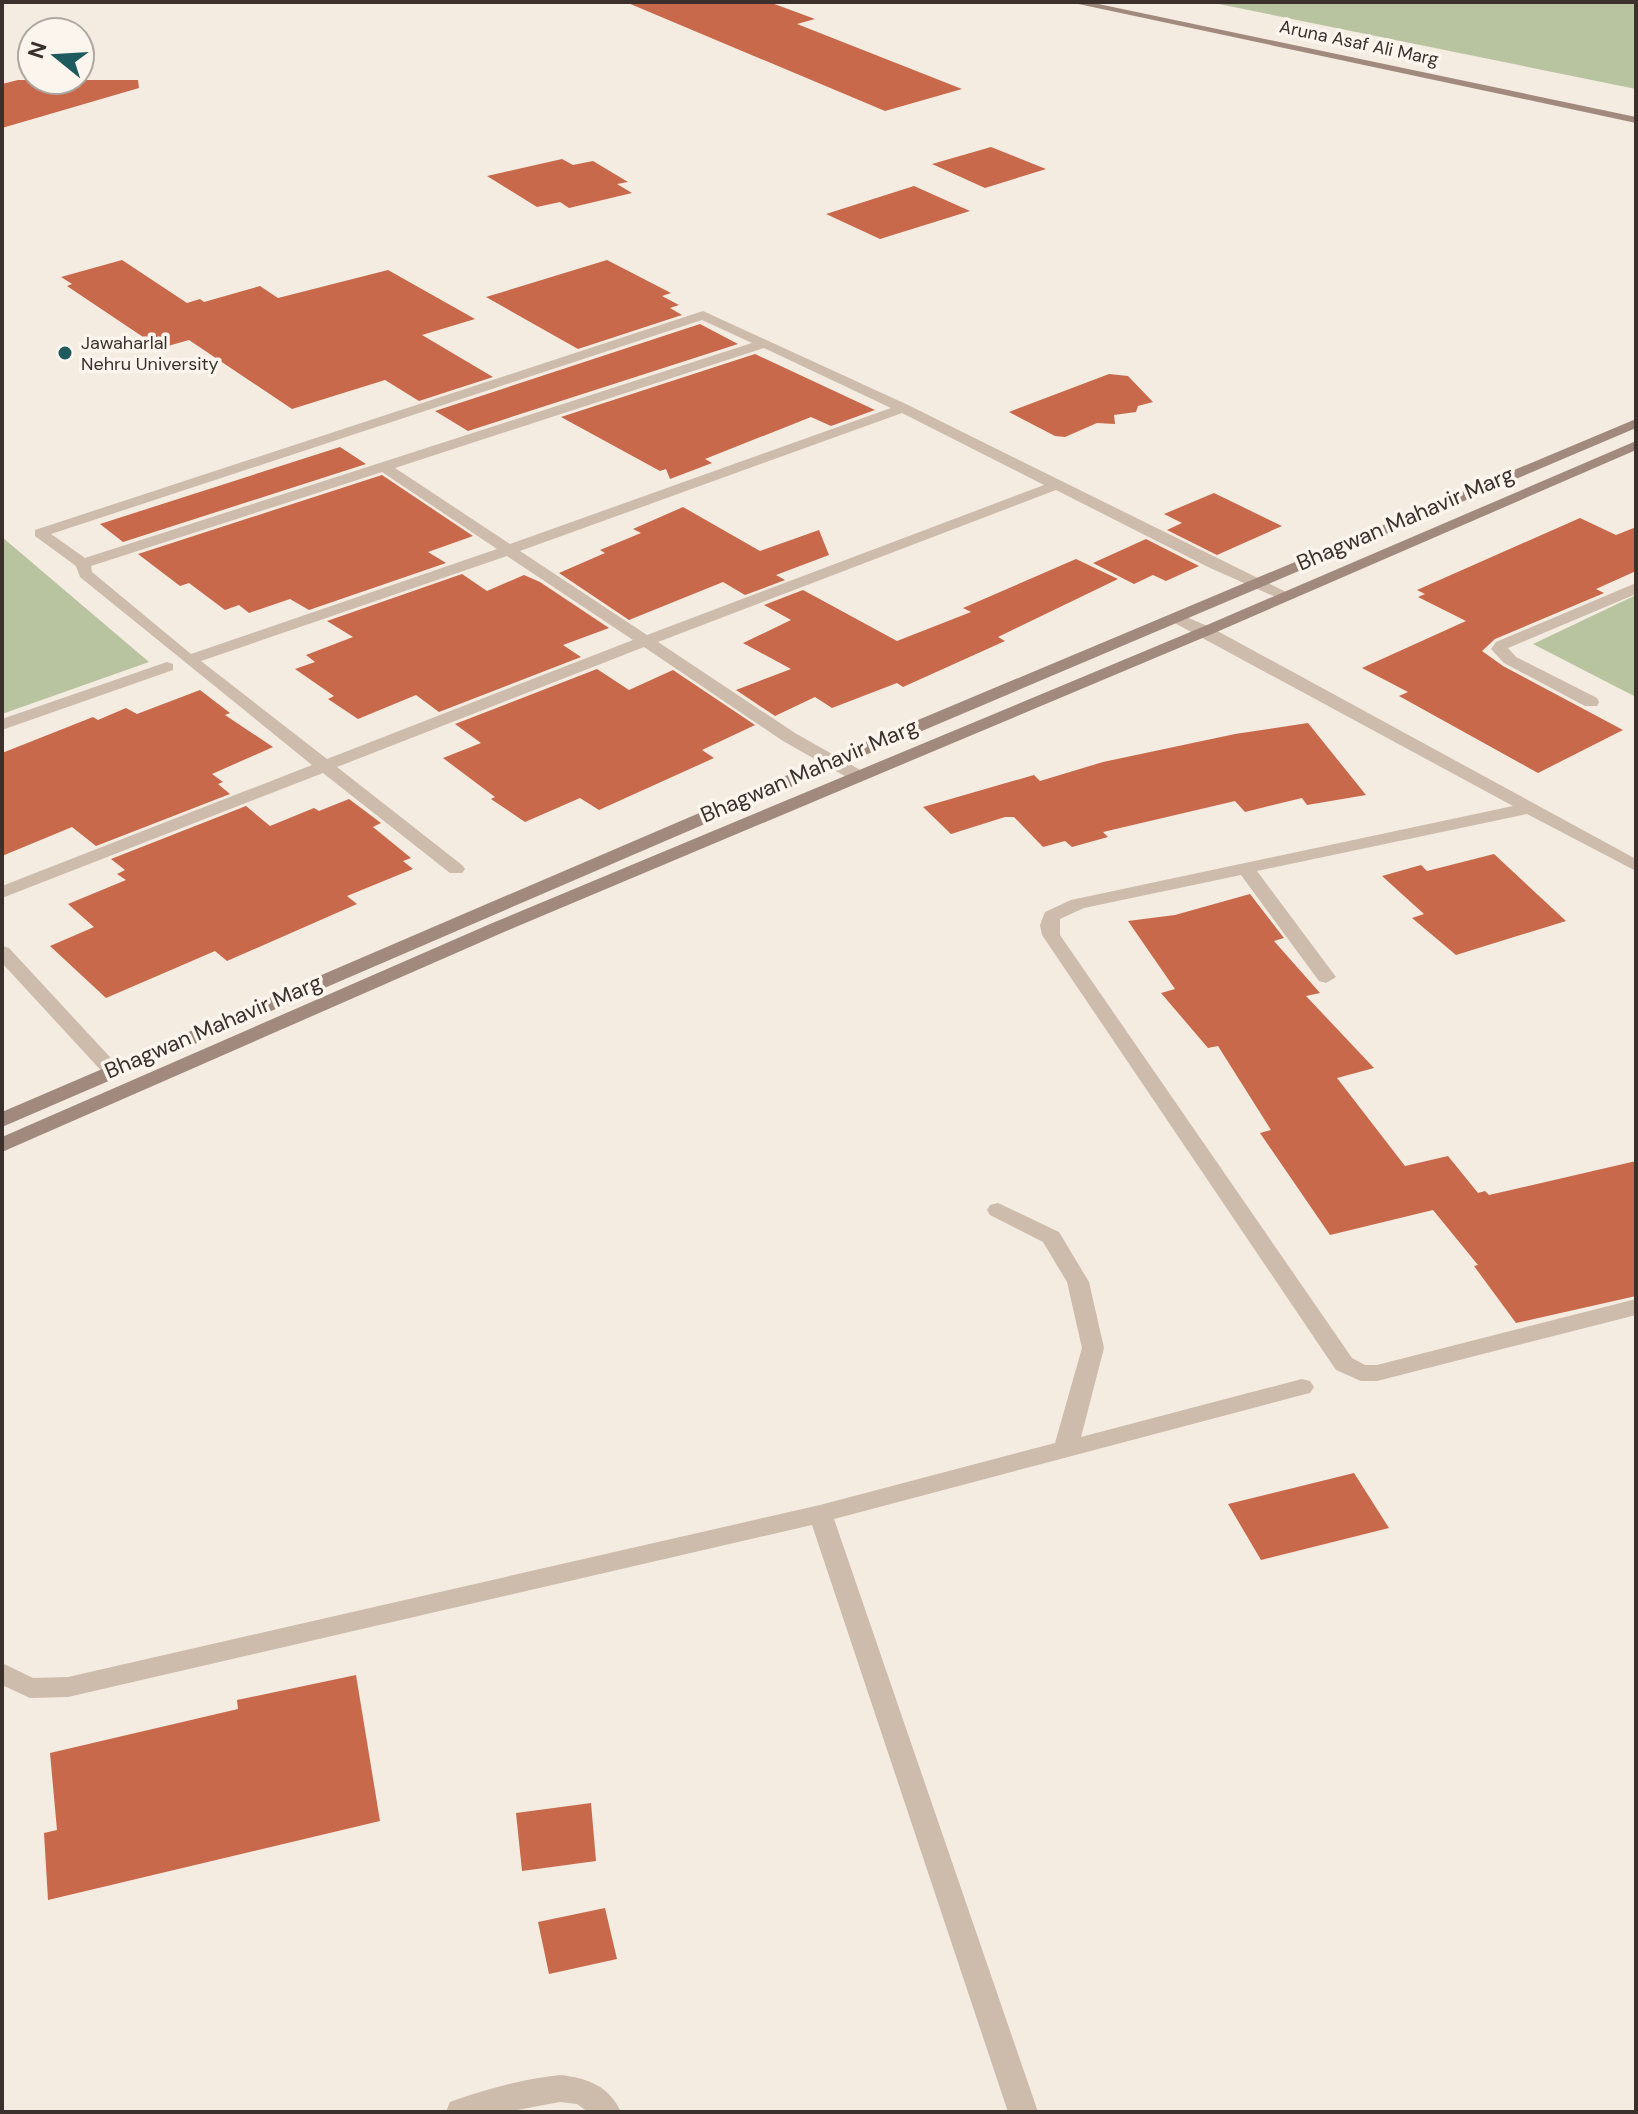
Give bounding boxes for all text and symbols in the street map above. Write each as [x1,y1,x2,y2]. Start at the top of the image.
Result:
street label: Aruna Asaf Ali Marg [1277,14,1441,72]
north arrow [16,16,96,96]
text: N [21,38,54,62]
place label: Jawaharlal Nehru University [81,331,219,376]
marker: Jawaharlal Nehru University [56,344,74,362]
street label: Bhagwan Mahavir Marg [1292,460,1518,577]
street label: Bhagwan Mahavir Marg [696,712,922,829]
street label: Bhagwan Mahavir Marg [100,968,326,1085]

